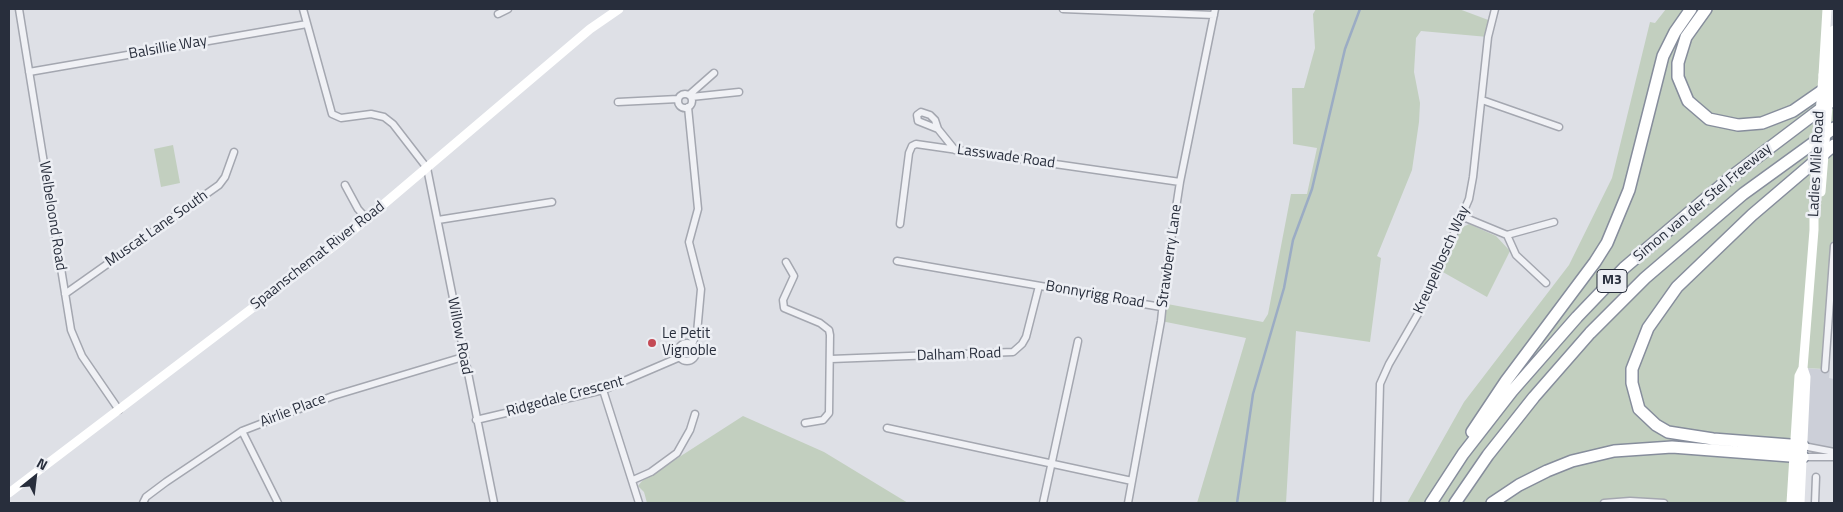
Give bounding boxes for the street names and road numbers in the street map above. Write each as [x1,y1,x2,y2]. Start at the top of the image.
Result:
street label: Balsillie Way [127,32,209,64]
street label: Ladies Mile Road [1805,110,1829,218]
street label: Simon van der Stel Freeway [1630,140,1776,266]
street label: Lasswade Road [956,141,1056,173]
street label: Welbeloond Road [34,160,70,272]
street label: Muscat Lane South [102,187,212,271]
street label: Spaanschemat River Road [247,198,389,314]
street label: Strawberry Lane [1154,203,1186,309]
street label: Kreupelbosch Way [1410,203,1474,317]
road number: M3 [1597,270,1627,292]
street label: Bonnyrigg Road [1044,277,1146,313]
street label: Willow Road [443,296,475,376]
street label: Dalham Road [916,345,1002,365]
street label: Ridgedale Crescent [504,373,626,421]
street label: Airlie Place [258,390,328,432]

